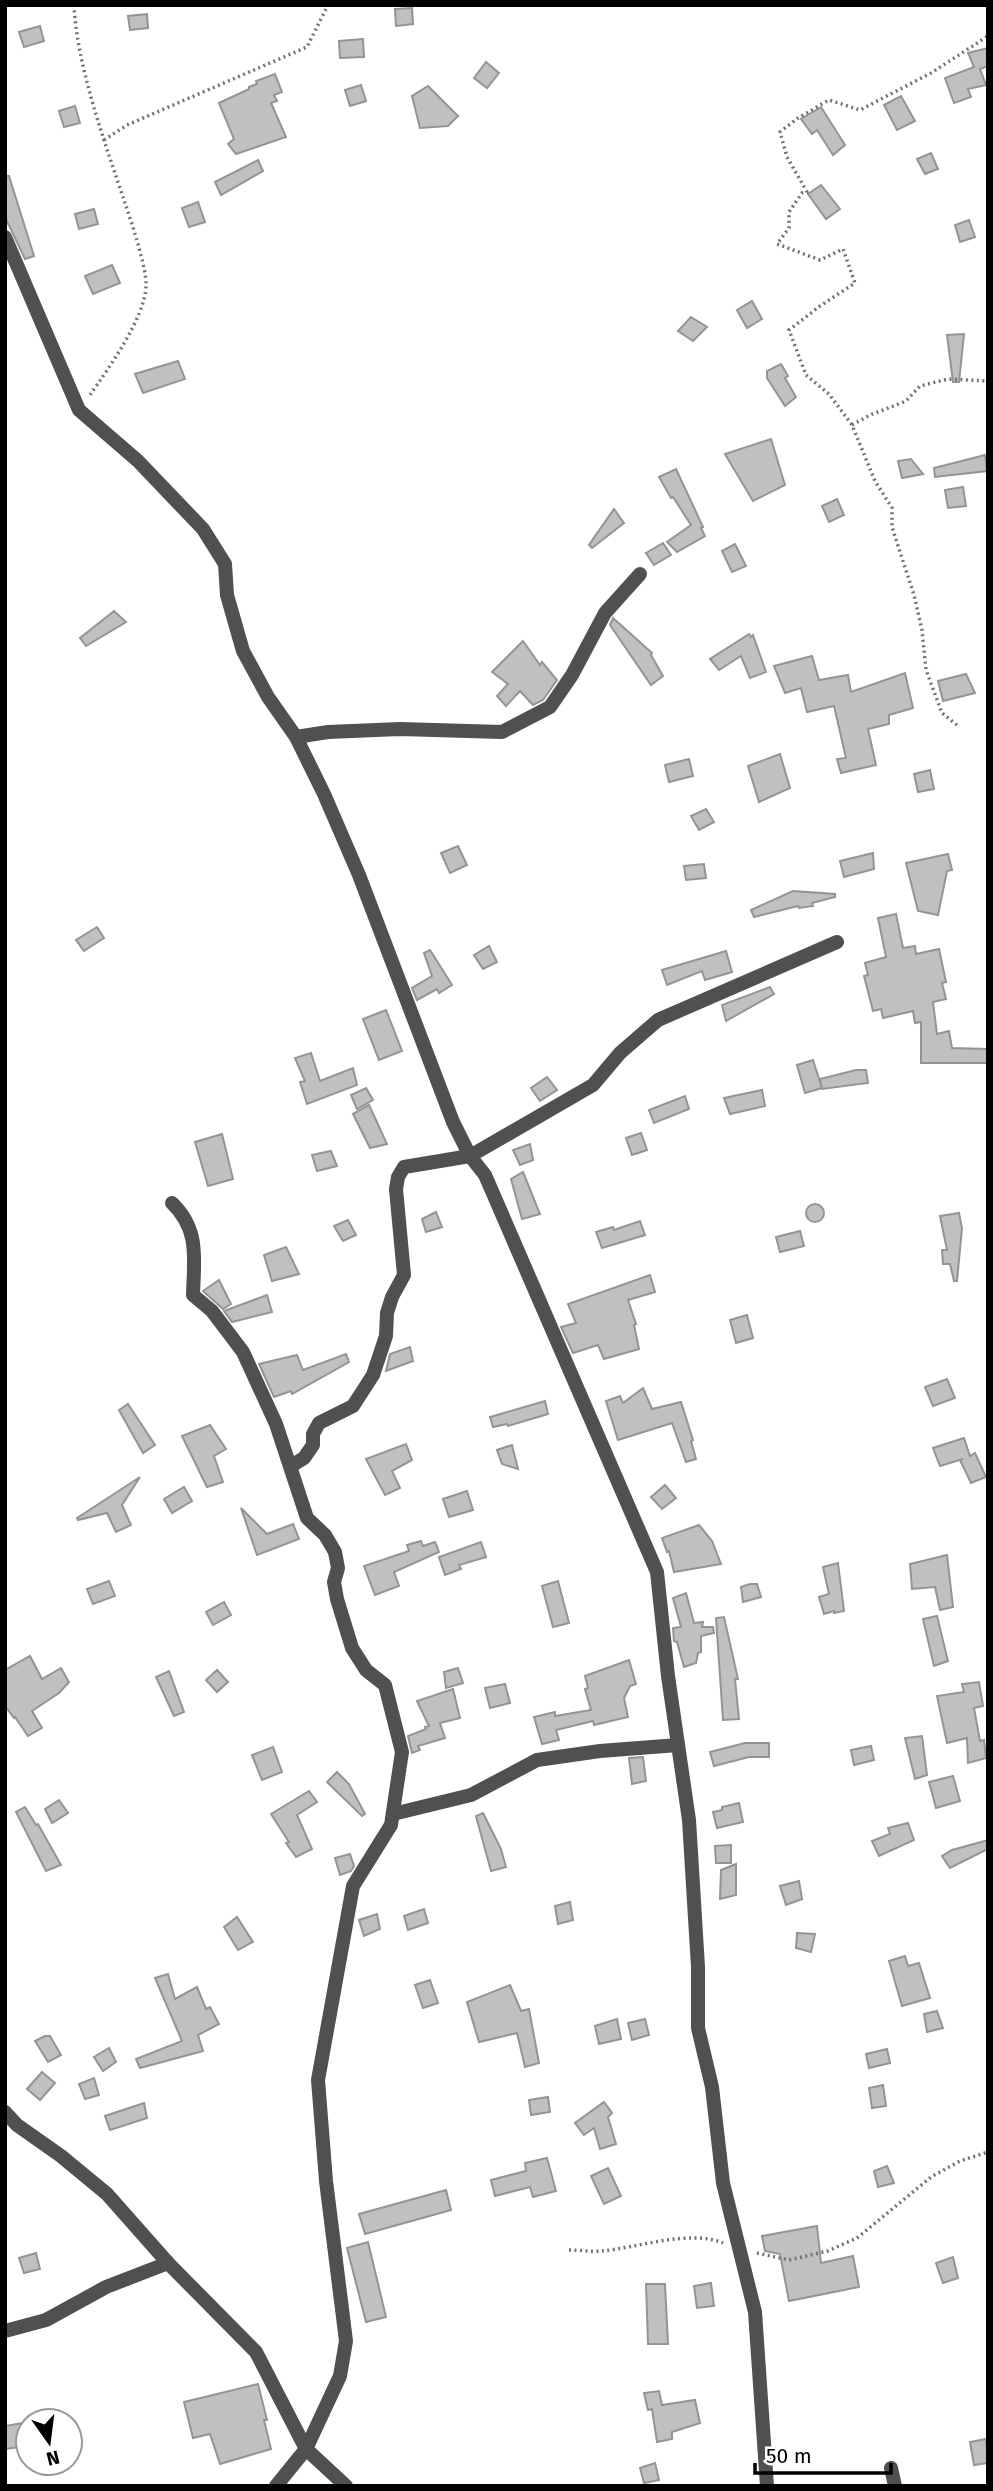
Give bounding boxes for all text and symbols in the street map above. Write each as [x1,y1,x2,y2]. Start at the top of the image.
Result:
north arrow [14,2407,84,2477]
scale bar [755,2432,892,2476]
text: 50 m [766,2443,812,2469]
text: N [44,2445,62,2471]

